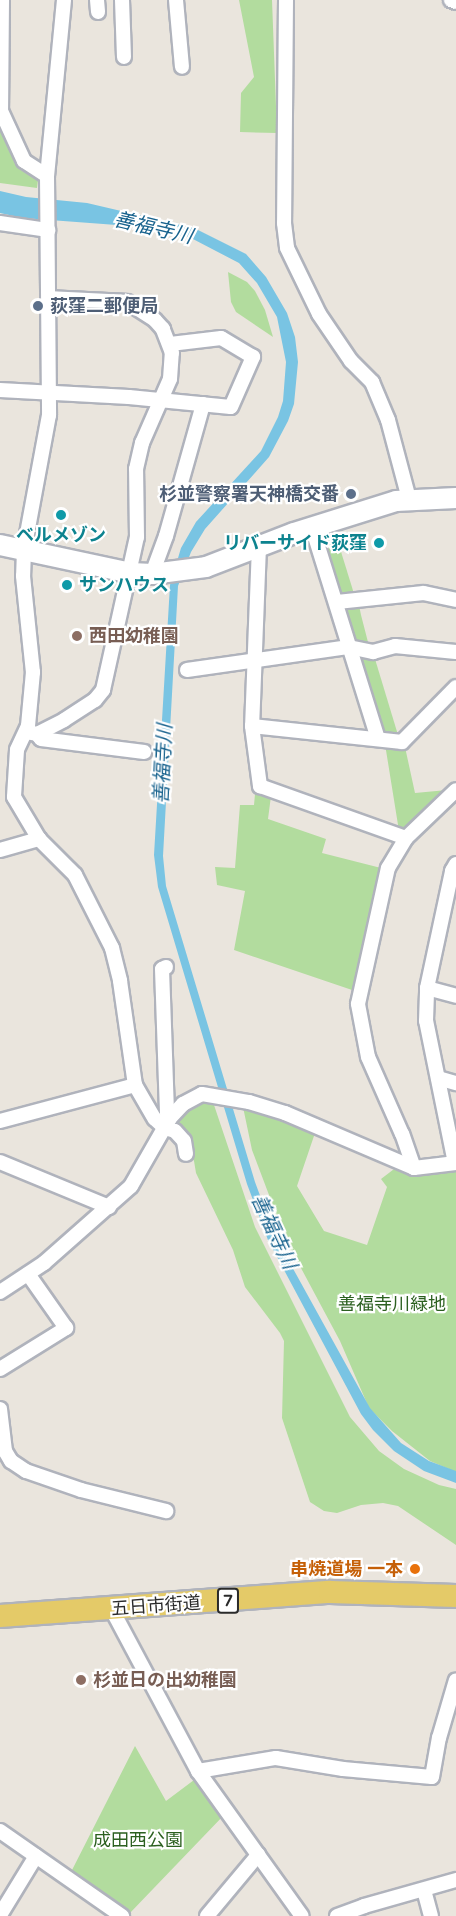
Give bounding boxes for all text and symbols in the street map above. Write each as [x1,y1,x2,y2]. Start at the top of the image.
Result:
water label: 善福寺川 [111,208,195,250]
place label: 荻窪二郵便局 [50,295,158,317]
marker: 荻窪二郵便局 [31,299,45,313]
place label: 杉並警察署天神橋交番 [159,483,339,505]
marker: 杉並警察署天神橋交番 [344,487,358,501]
marker: ベルメゾン [54,508,68,522]
place label: ベルメゾン [16,524,106,546]
place label: リバーサイド荻窪 [223,532,367,554]
marker: リバーサイド荻窪 [372,536,386,550]
place label: サンハウス [79,574,169,596]
marker: サンハウス [60,578,74,592]
place label: 西田幼稚園 [89,625,179,647]
marker: 西田幼稚園 [70,629,84,643]
water label: 善福寺川 [150,723,178,805]
water label: 善福寺川 [245,1191,301,1273]
park label: 善福寺川緑地 [338,1293,446,1315]
place label: 串焼道場 一本 [290,1558,403,1580]
marker: 串焼道場 一本 [408,1562,422,1576]
road number: 7 [216,1588,240,1614]
street label: 五日市街道 [110,1592,202,1620]
place label: 杉並日の出幼稚園 [93,1669,237,1691]
marker: 杉並日の出幼稚園 [74,1673,88,1687]
park label: 成田西公園 [93,1829,183,1851]

